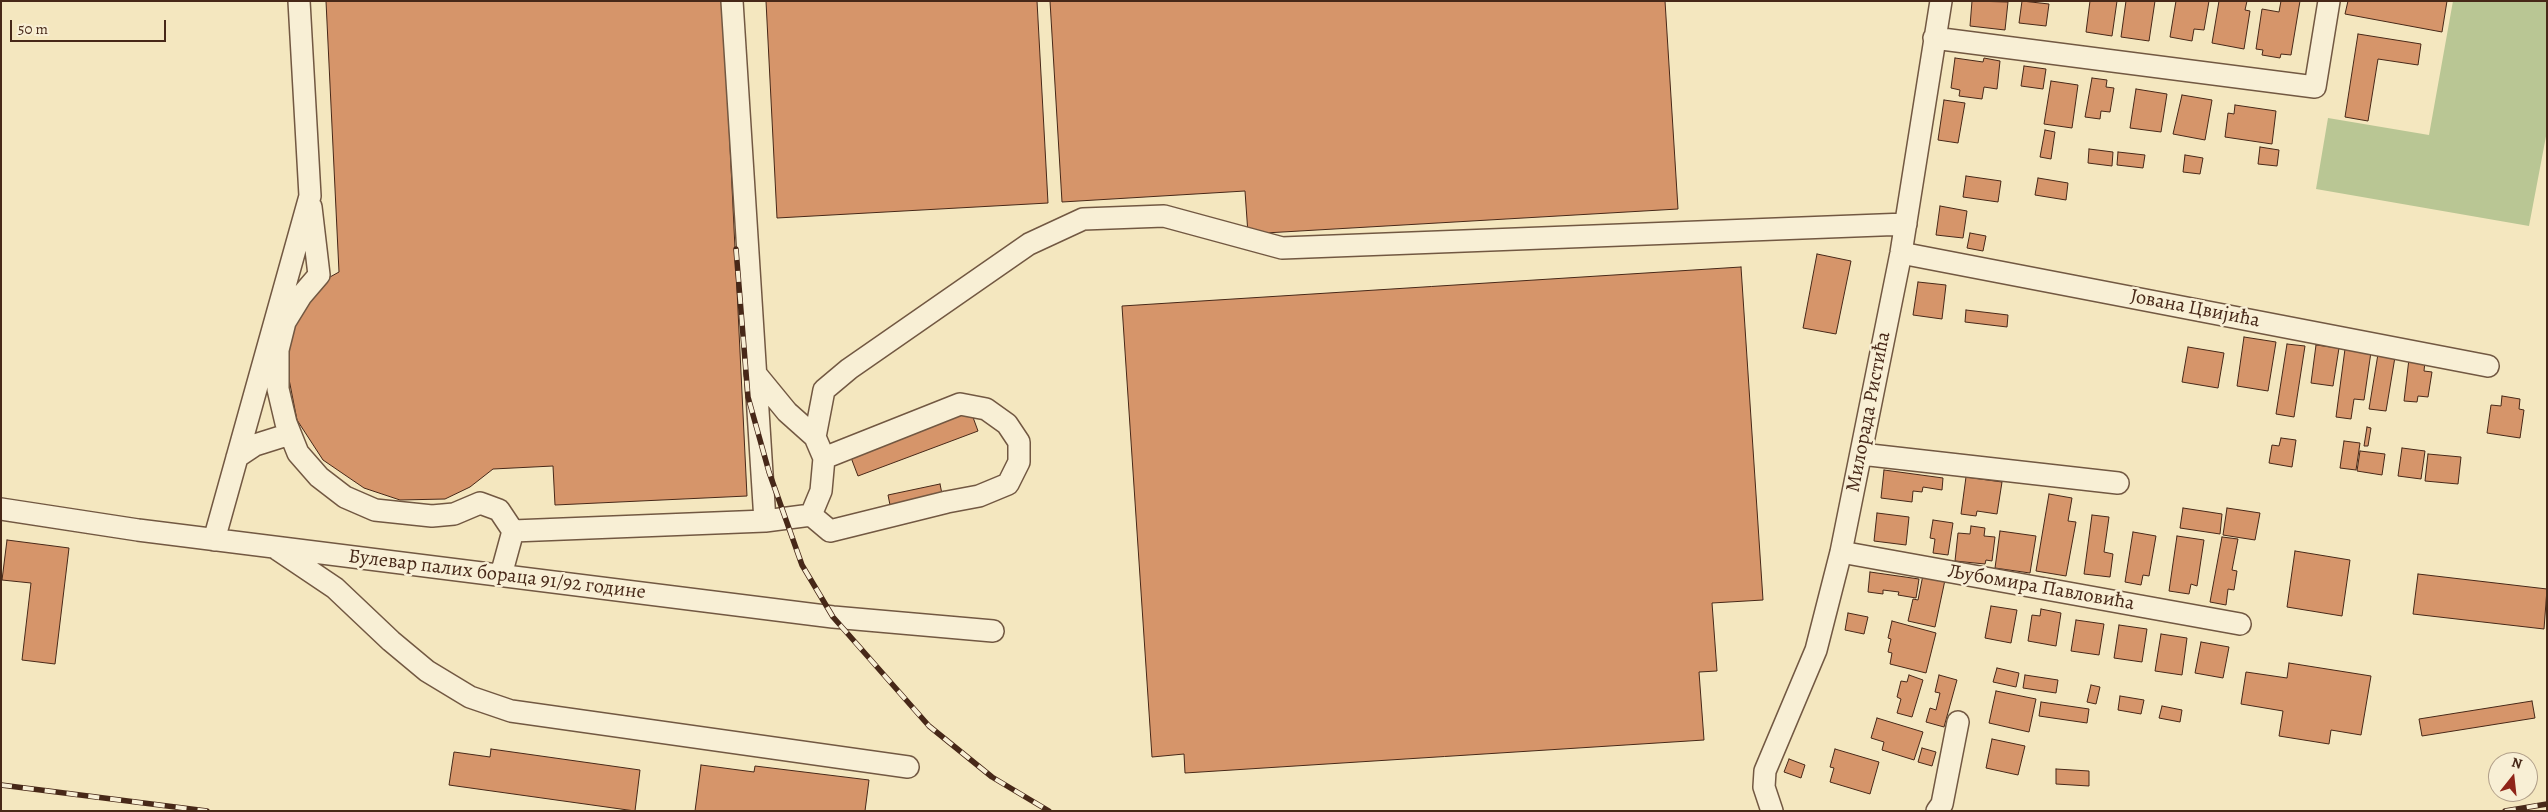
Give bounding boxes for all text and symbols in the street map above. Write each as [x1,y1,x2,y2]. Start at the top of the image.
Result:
scale bar [12,10,169,42]
text: 50 m [18,19,48,39]
street label: Јована Цвијића [2128,285,2262,333]
street label: Милорада Ристића [1842,330,1896,494]
street label: Булевар палих бораца 91/92 године [347,545,647,605]
street label: Љубомира Павловића [1946,560,2136,616]
north arrow [2488,752,2538,802]
text: N [2509,753,2525,774]

